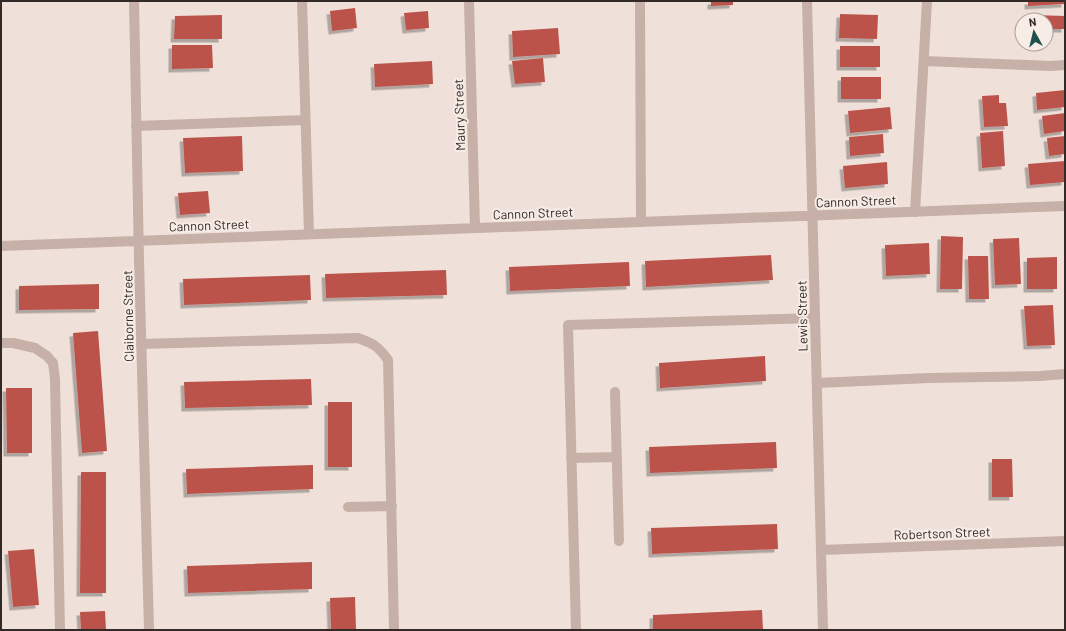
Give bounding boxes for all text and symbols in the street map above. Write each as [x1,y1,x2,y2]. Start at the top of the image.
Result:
north arrow [1014,12,1054,52]
text: N [1028,15,1037,29]
street label: Maury Street [450,79,468,151]
street label: Cannon Street [815,192,897,210]
street label: Cannon Street [492,204,574,222]
street label: Cannon Street [168,216,250,234]
street label: Claiborne Street [119,270,137,362]
street label: Lewis Street [793,280,811,352]
street label: Robertson Street [893,523,991,543]

